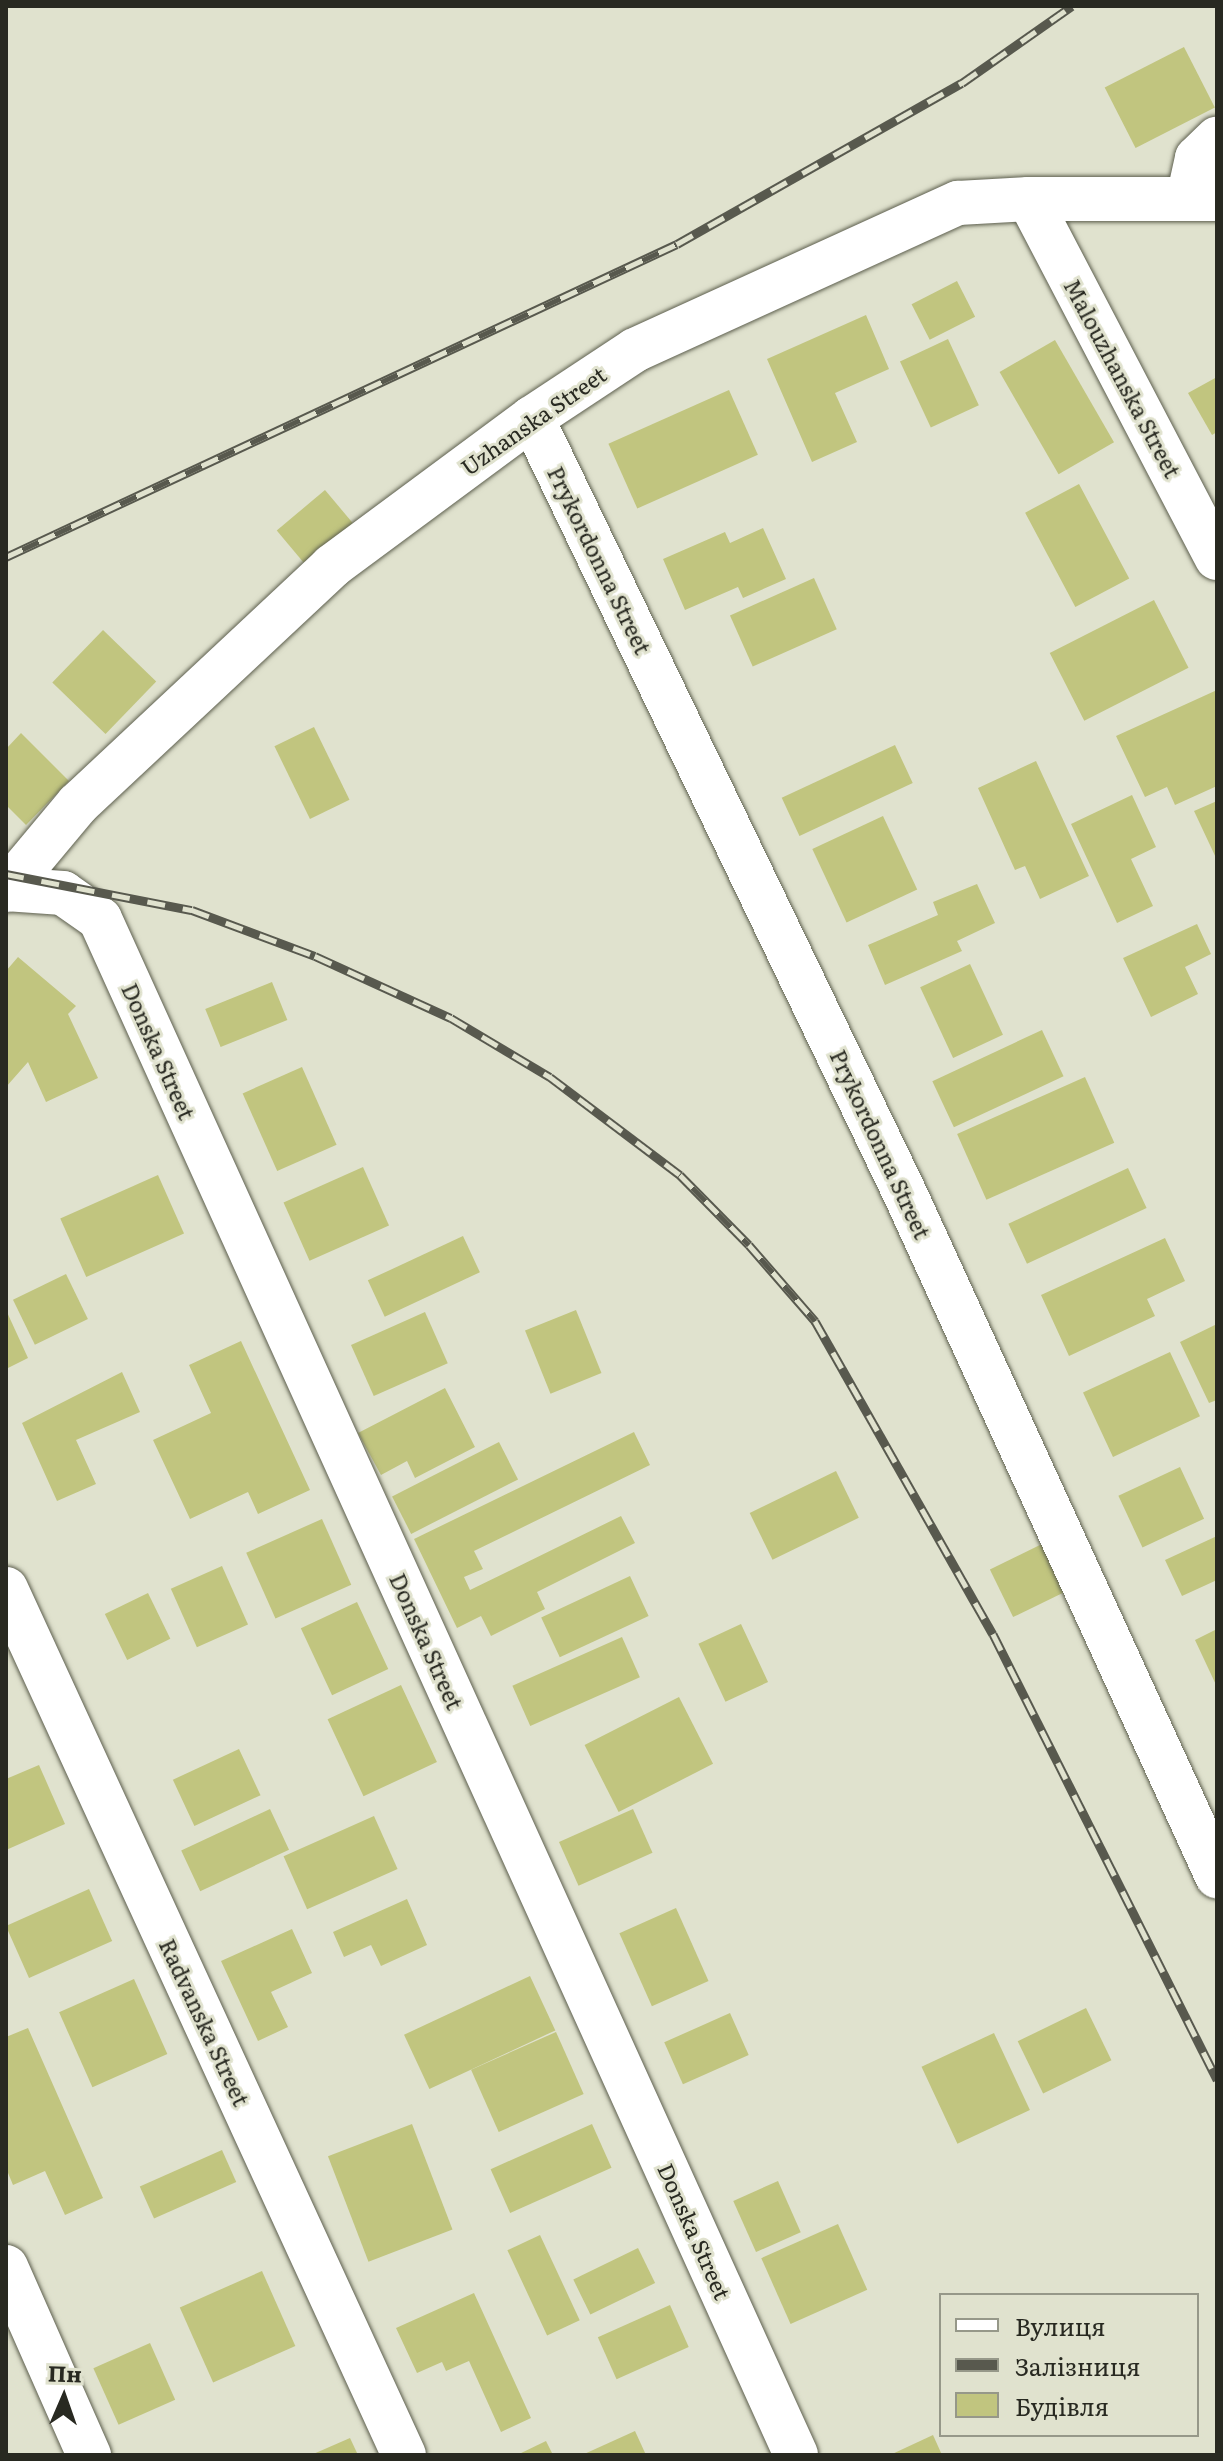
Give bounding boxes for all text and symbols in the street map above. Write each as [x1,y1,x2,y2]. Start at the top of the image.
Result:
street label: Malouzhanska Street [1059,274,1187,482]
street label: Uzhanska Street [455,360,611,480]
street label: Prykordonna Street [543,462,657,658]
street label: Donska Street [117,979,201,1123]
street label: Prykordonna Street [826,1045,936,1243]
street label: Donska Street [385,1569,469,1713]
street label: Radvanska Street [155,1934,255,2110]
street label: Donska Street [653,2159,737,2303]
legend [939,2293,1199,2437]
text: Вулиця [1015,2308,1106,2343]
text: Залізниця [1015,2348,1140,2383]
text: Пн [47,2355,83,2390]
north arrow [24,2357,104,2437]
text: Будівля [1015,2388,1109,2423]

